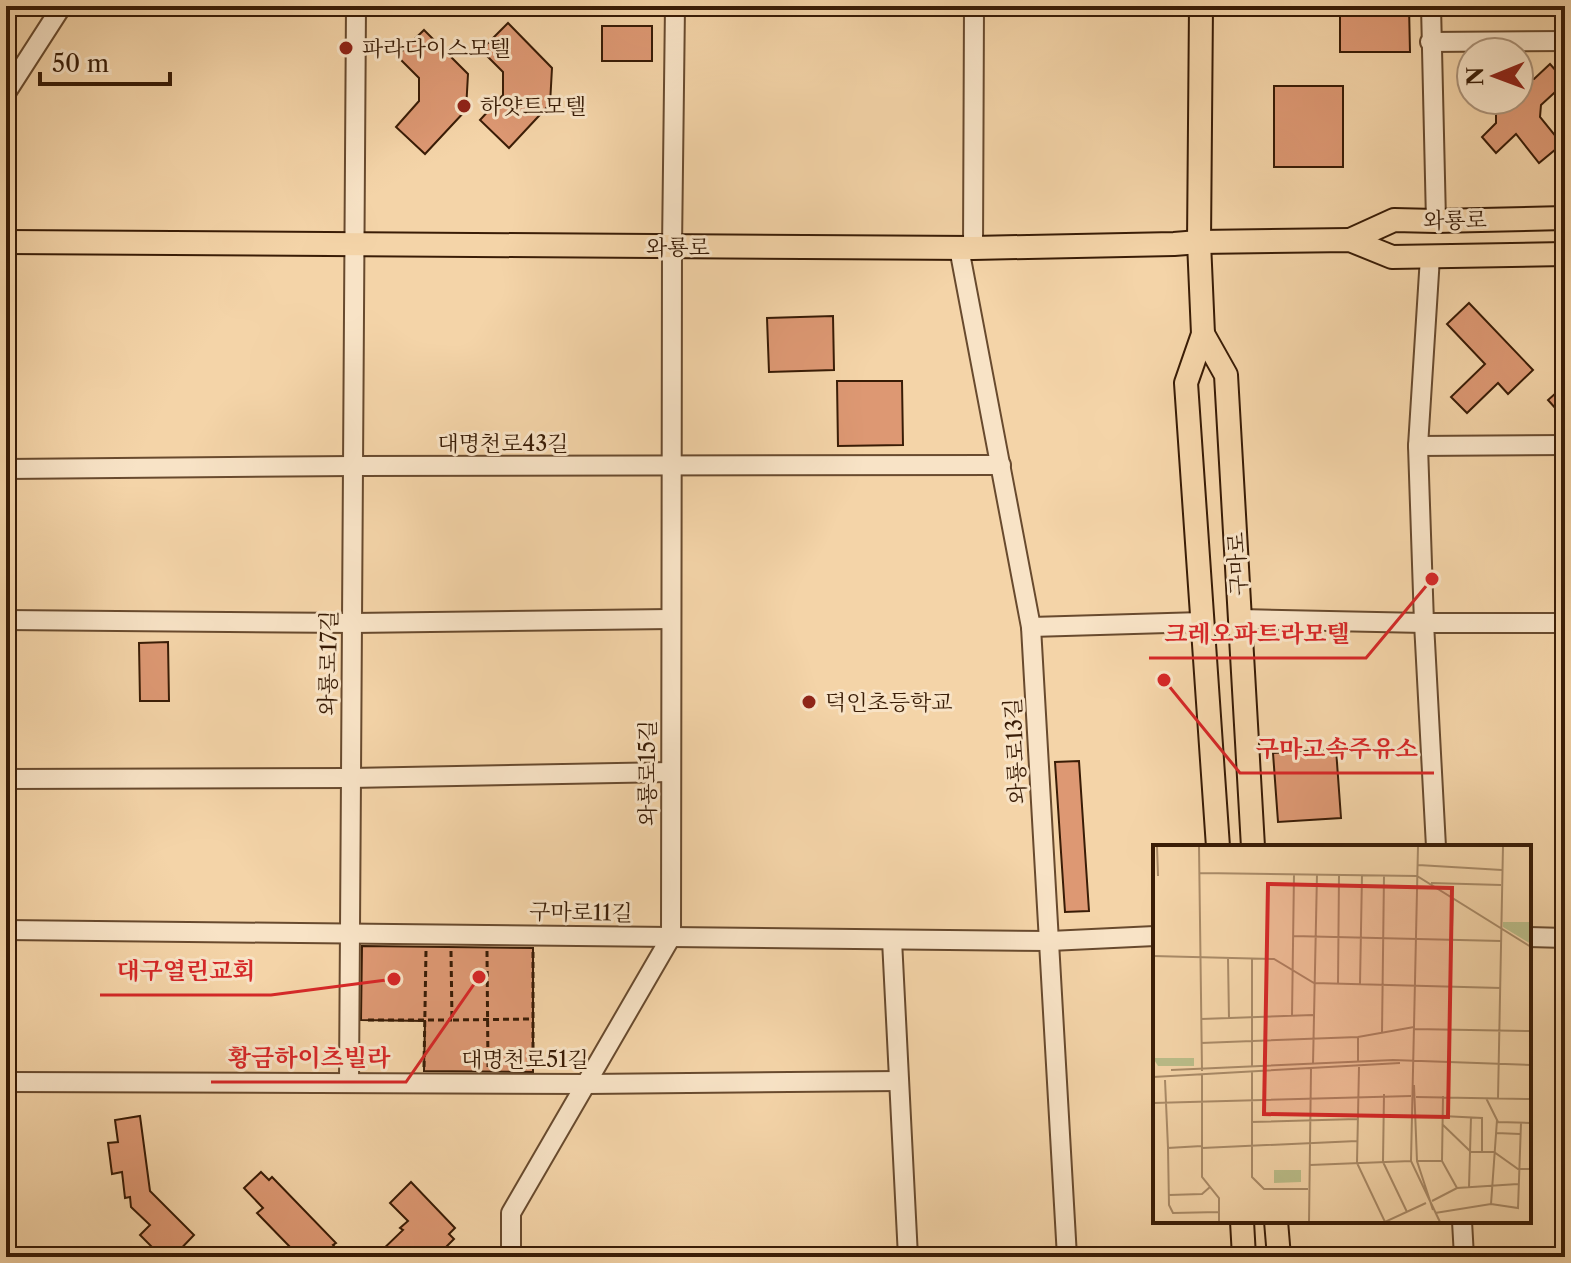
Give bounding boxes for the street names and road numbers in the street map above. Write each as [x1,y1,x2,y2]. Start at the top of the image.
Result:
street label: 와룡로 [1423,206,1487,235]
street label: 와룡로 [646,234,710,261]
street label: 대명천로43길 [437,430,569,457]
street label: 구마로 [1222,531,1253,597]
street label: 와룡로17길 [314,610,343,716]
street label: 와룡로13길 [999,697,1032,805]
street label: 와룡로15길 [634,720,661,826]
street label: 구마로11길 [529,898,633,927]
street label: 대명천로51길 [461,1046,589,1073]

